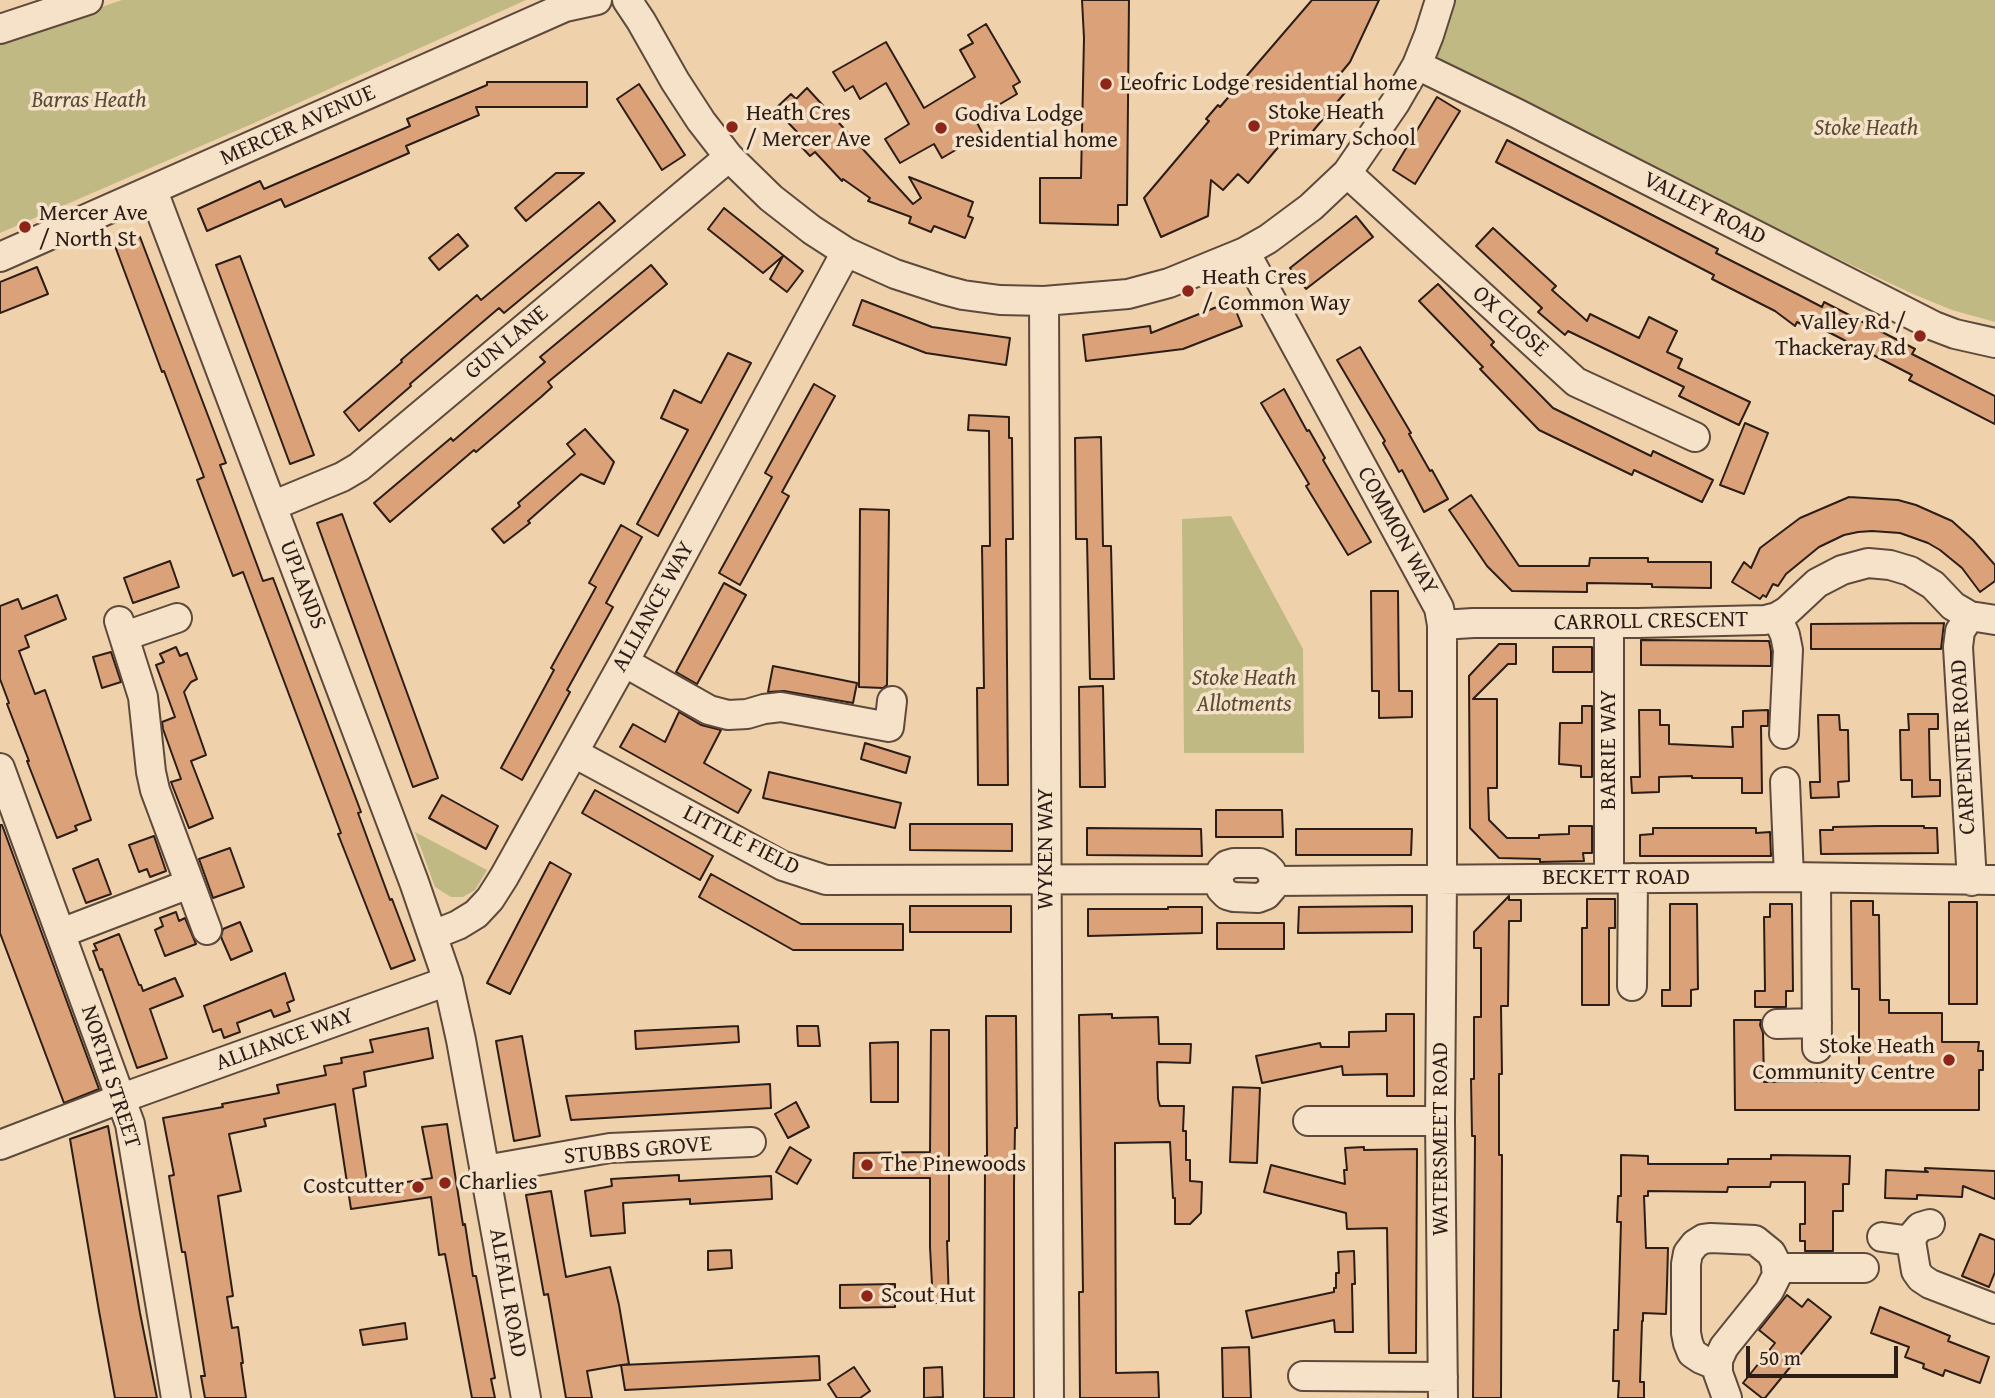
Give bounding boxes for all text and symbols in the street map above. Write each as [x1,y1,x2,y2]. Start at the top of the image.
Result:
place label: Leofric Lodge residential home [1120,70,1418,98]
marker: Leofric Lodge residential home [1098,76,1114,92]
street label: MERCER AVENUE [216,79,380,173]
park label: Barras Heath [31,87,147,115]
place label: Stoke Heath Primary School [1268,99,1416,153]
place label: Heath Cres / Mercer Ave [746,100,871,154]
place label: Godiva Lodge residential home [955,101,1118,155]
park label: Stoke Heath [1814,115,1918,143]
marker: Stoke Heath Primary School [1246,118,1262,134]
marker: Heath Cres / Mercer Ave [724,119,740,135]
marker: Godiva Lodge residential home [933,120,949,136]
street label: VALLEY ROAD [1638,166,1770,252]
place label: Mercer Ave / North St [39,200,148,254]
marker: Mercer Ave / North St [17,219,33,235]
place label: Heath Cres / Common Way [1202,264,1350,318]
street label: OX CLOSE [1466,281,1554,363]
marker: Heath Cres / Common Way [1180,283,1196,299]
street label: GUN LANE [460,300,554,386]
place label: Valley Rd / Thackeray Rd [1775,309,1906,363]
marker: Valley Rd / Thackeray Rd [1912,328,1928,344]
street label: COMMON WAY [1351,462,1443,600]
street label: UPLANDS [272,537,332,633]
street label: ALLIANCE WAY [607,537,701,677]
street label: CARROLL CRESCENT [1554,607,1748,637]
street label: CARPENTER ROAD [1946,659,1982,835]
park label: Stoke Heath Allotments [1192,665,1296,719]
street label: BARRIE WAY [1595,690,1623,810]
street label: WYKEN WAY [1032,788,1060,910]
street label: LITTLE FIELD [678,800,804,882]
street label: BECKETT ROAD [1542,864,1690,892]
street label: NORTH STREET [74,1002,146,1152]
street label: ALLIANCE WAY [212,1002,358,1078]
place label: Stoke Heath Community Centre [1752,1033,1935,1087]
street label: WATERSMEET ROAD [1427,1042,1455,1236]
marker: Stoke Heath Community Centre [1941,1052,1957,1068]
street label: STUBBS GROVE [563,1131,713,1171]
place label: The Pinewoods [881,1151,1026,1179]
marker: The Pinewoods [859,1157,875,1173]
place label: Charlies [459,1169,538,1197]
place label: Costcutter [303,1173,404,1201]
marker: Charlies [437,1175,453,1191]
marker: Costcutter [410,1179,426,1195]
street label: ALFALL ROAD [482,1226,532,1360]
place label: Scout Hut [881,1282,976,1310]
marker: Scout Hut [859,1288,875,1304]
scale bar [1750,1332,1902,1376]
text: 50 m [1759,1342,1801,1373]

